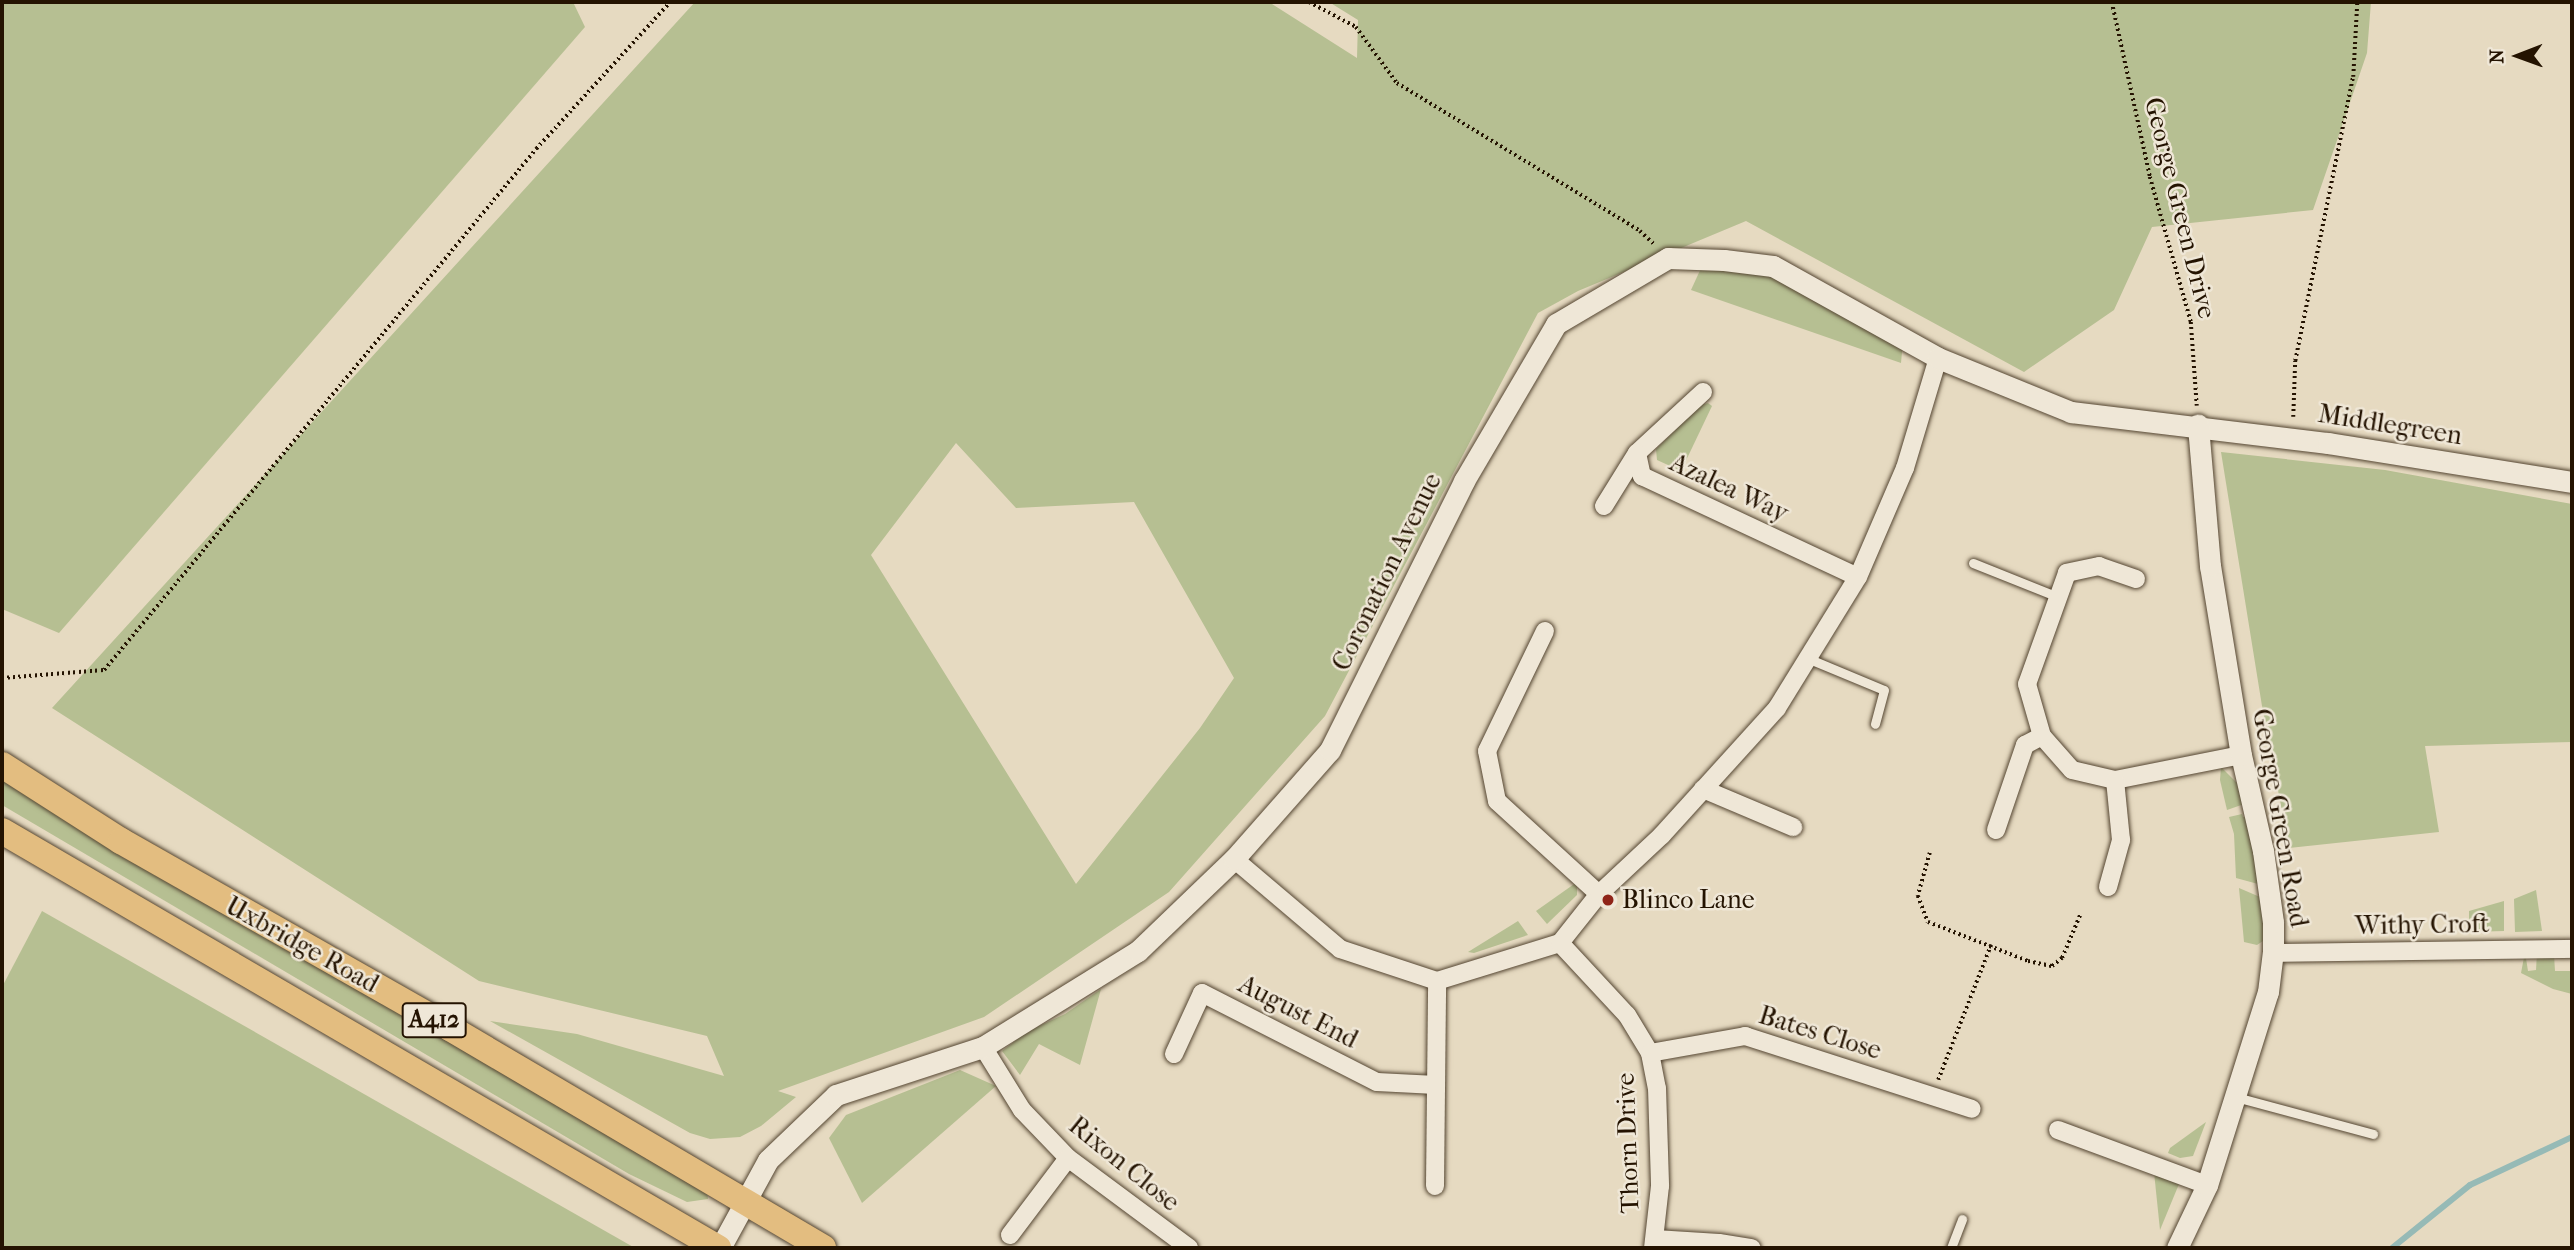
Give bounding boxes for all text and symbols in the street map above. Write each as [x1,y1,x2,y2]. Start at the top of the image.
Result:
north arrow [2483,21,2553,91]
text: N [2486,49,2508,64]
street label: George Green Drive [2137,94,2223,322]
street label: Middlegreen [2316,398,2464,452]
street label: Azalea Way [1665,447,1793,529]
street label: Coronation Avenue [1326,468,1448,676]
street label: George Green Road [2245,706,2315,930]
place label: Blinco Lane [1622,884,1755,916]
street label: Uxbridge Road [220,890,384,1000]
marker: Blinco Lane [1600,892,1616,908]
street label: Withy Croft [2355,908,2489,942]
street label: August End [1233,969,1363,1055]
road number: A412 [401,1000,467,1040]
street label: Bates Close [1755,1000,1885,1066]
street label: Thorn Drive [1610,1072,1646,1214]
street label: Rixon Close [1062,1110,1186,1218]

